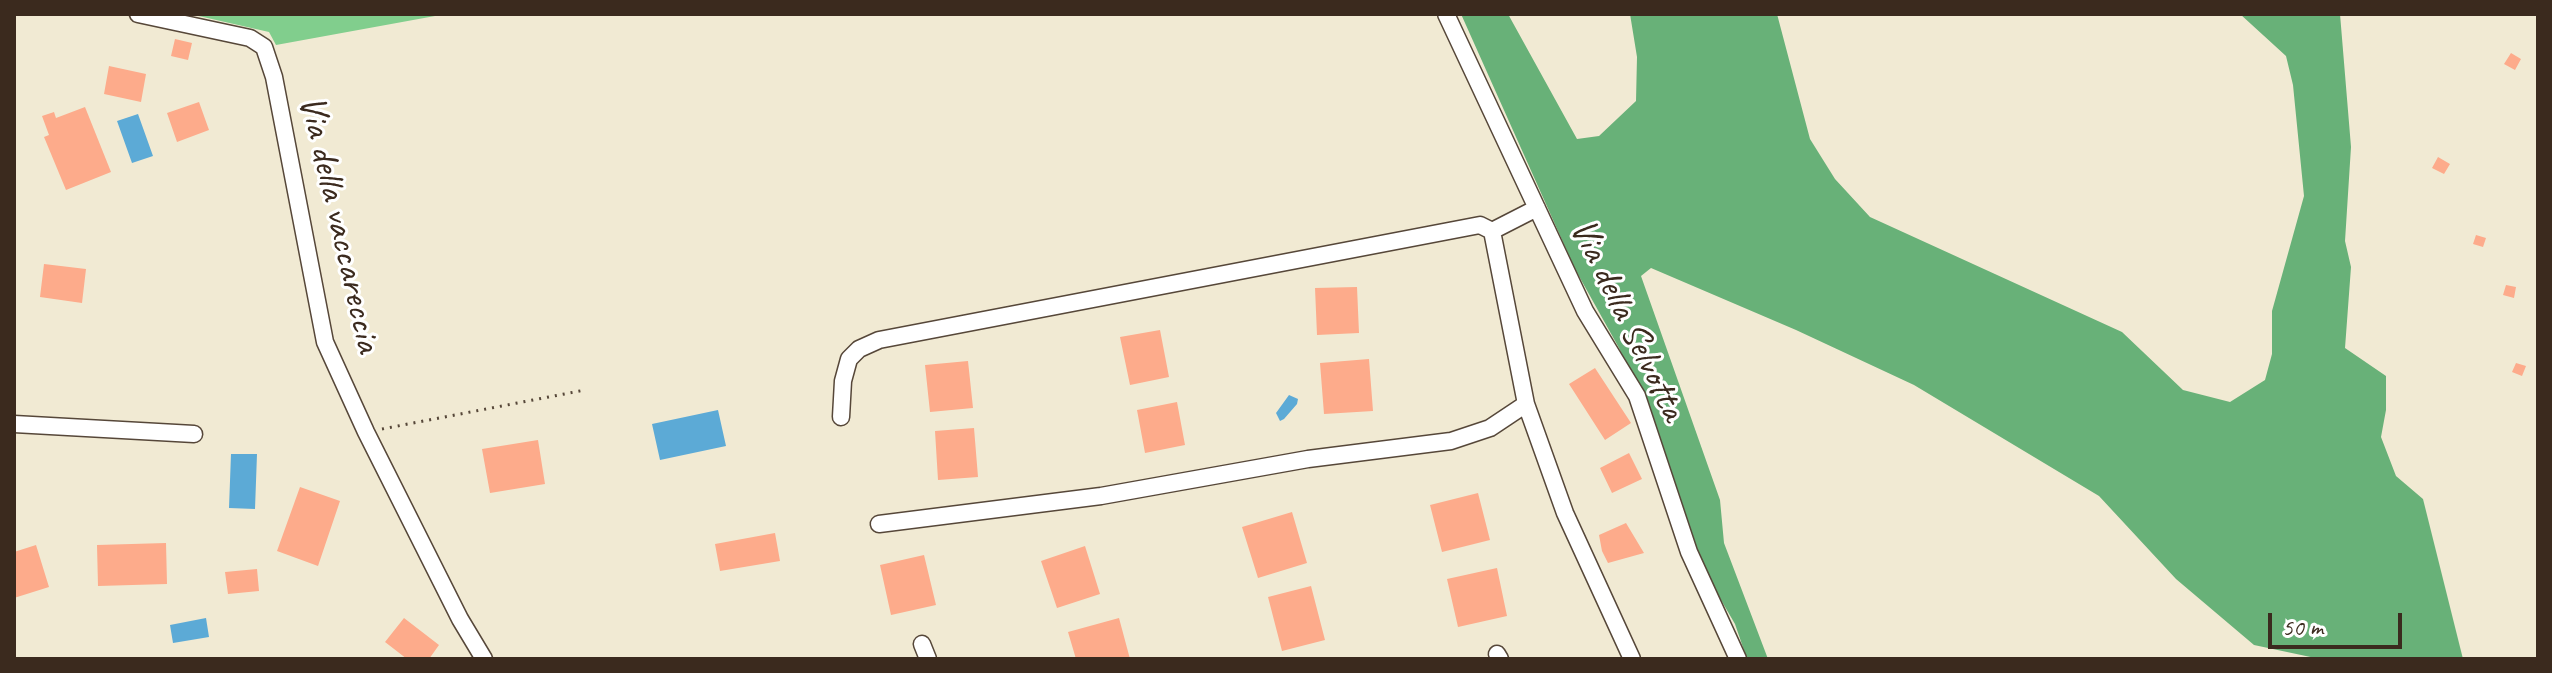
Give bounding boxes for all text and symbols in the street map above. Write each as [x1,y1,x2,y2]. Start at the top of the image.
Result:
street label: Via della vaccareccia [287,91,391,357]
street label: Via della Selvotta [1559,212,1695,428]
scale bar [2272,597,2406,647]
text: 50 m [2282,612,2323,642]

